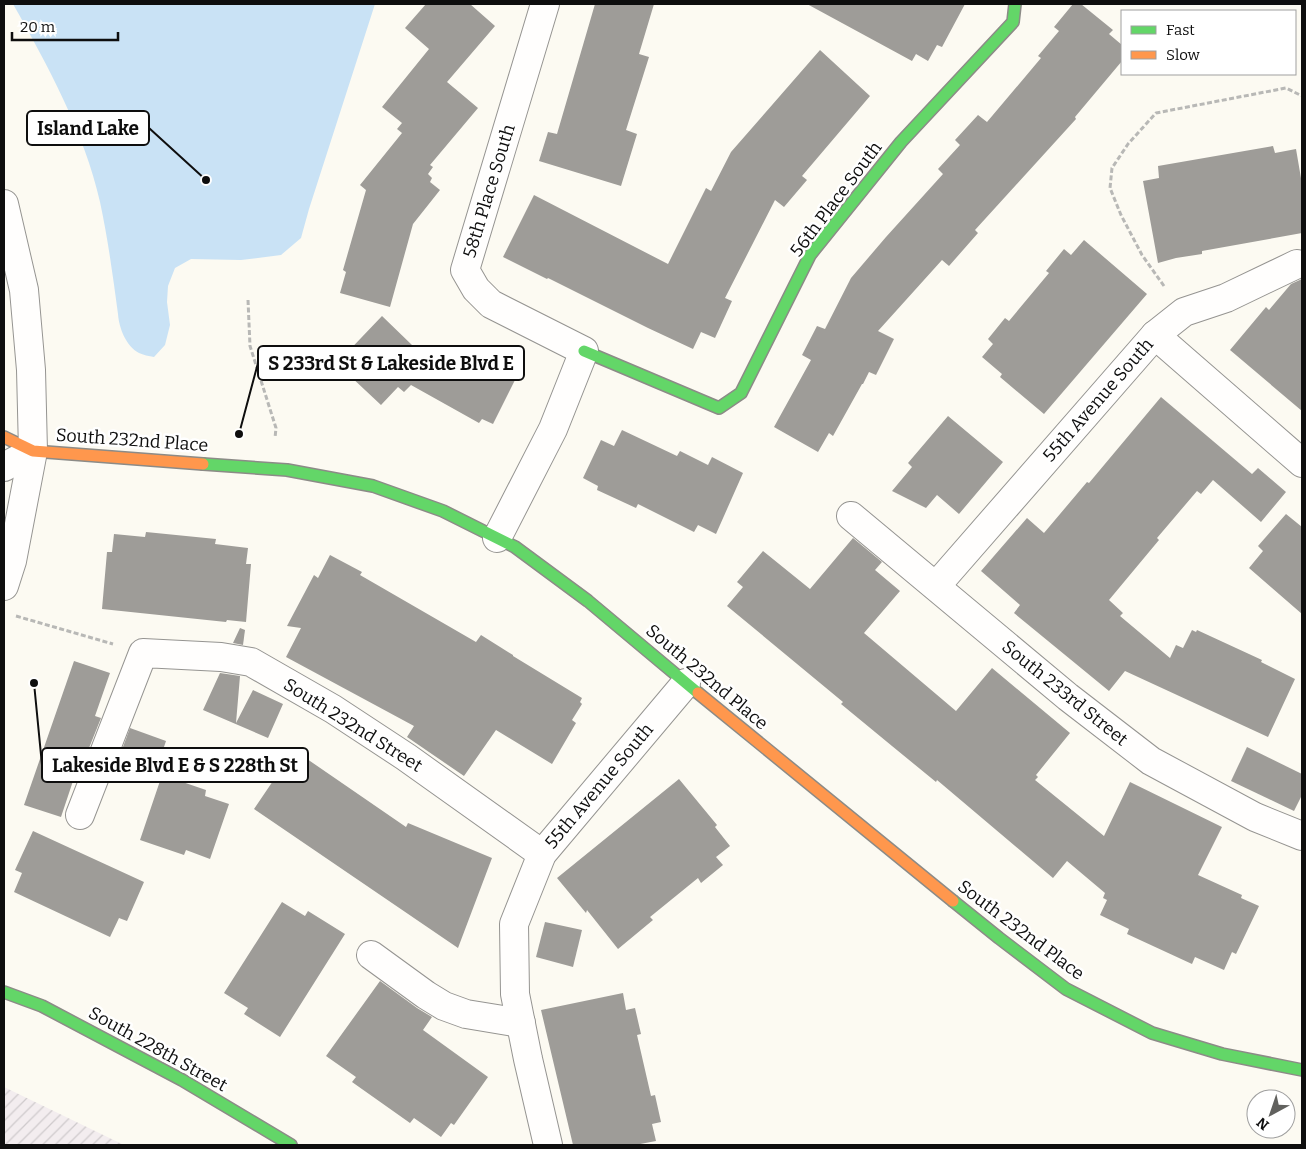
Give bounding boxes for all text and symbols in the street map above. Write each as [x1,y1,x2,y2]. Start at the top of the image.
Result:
scale bar [12,10,119,42]
legend [1121,10,1296,75]
text: 20 m [20,18,56,36]
text: Fast [1166,21,1195,39]
text: Slow [1166,46,1201,64]
callout: Island Lake [27,111,149,145]
text: Island Lake [37,117,139,140]
street label: 58th Place South [458,122,520,260]
street label: 56th Place South [786,137,886,261]
street label: 55th Avenue South [1038,334,1158,466]
callout: S 233rd St & Lakeside Blvd E [258,346,524,380]
text: S 233rd St & Lakeside Blvd E [268,352,514,375]
street label: South 232nd Place [55,424,209,456]
street label: South 232nd Place [641,619,773,735]
street label: South 233rd Street [998,636,1133,751]
street label: South 232nd Street [280,673,427,777]
street label: 55th Avenue South [540,719,658,853]
callout: Lakeside Blvd E & S 228th St [42,748,308,782]
text: Lakeside Blvd E & S 228th St [52,754,299,777]
street label: South 232nd Place [953,875,1089,985]
street label: South 228th Street [85,1002,232,1097]
north arrow [1246,1089,1296,1139]
text: N [1253,1113,1273,1134]

